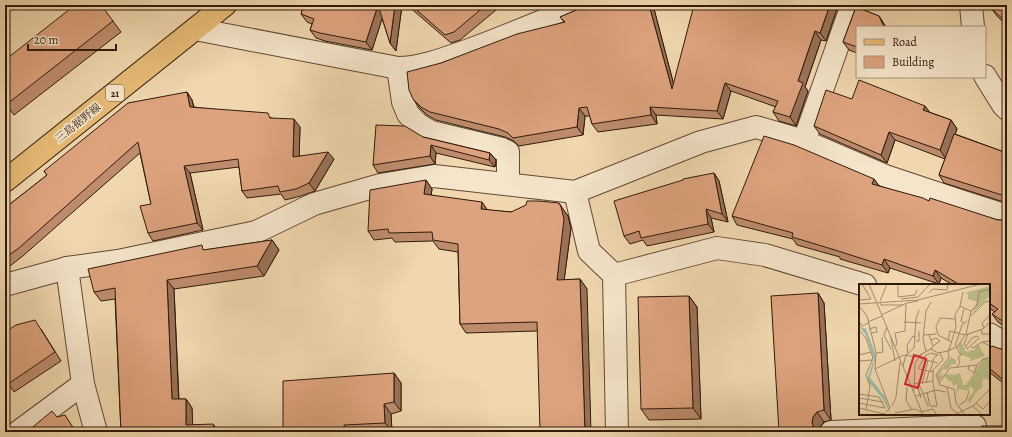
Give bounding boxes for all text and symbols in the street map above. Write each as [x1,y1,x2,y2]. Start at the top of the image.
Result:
scale bar [28,26,116,52]
legend [856,26,986,78]
text: 20 m [34,32,58,48]
text: Road [892,34,918,50]
text: Building [892,54,934,70]
road number: 21 [106,85,124,101]
street label: 三島裾野線 [52,100,104,146]
inset map [859,284,990,415]

